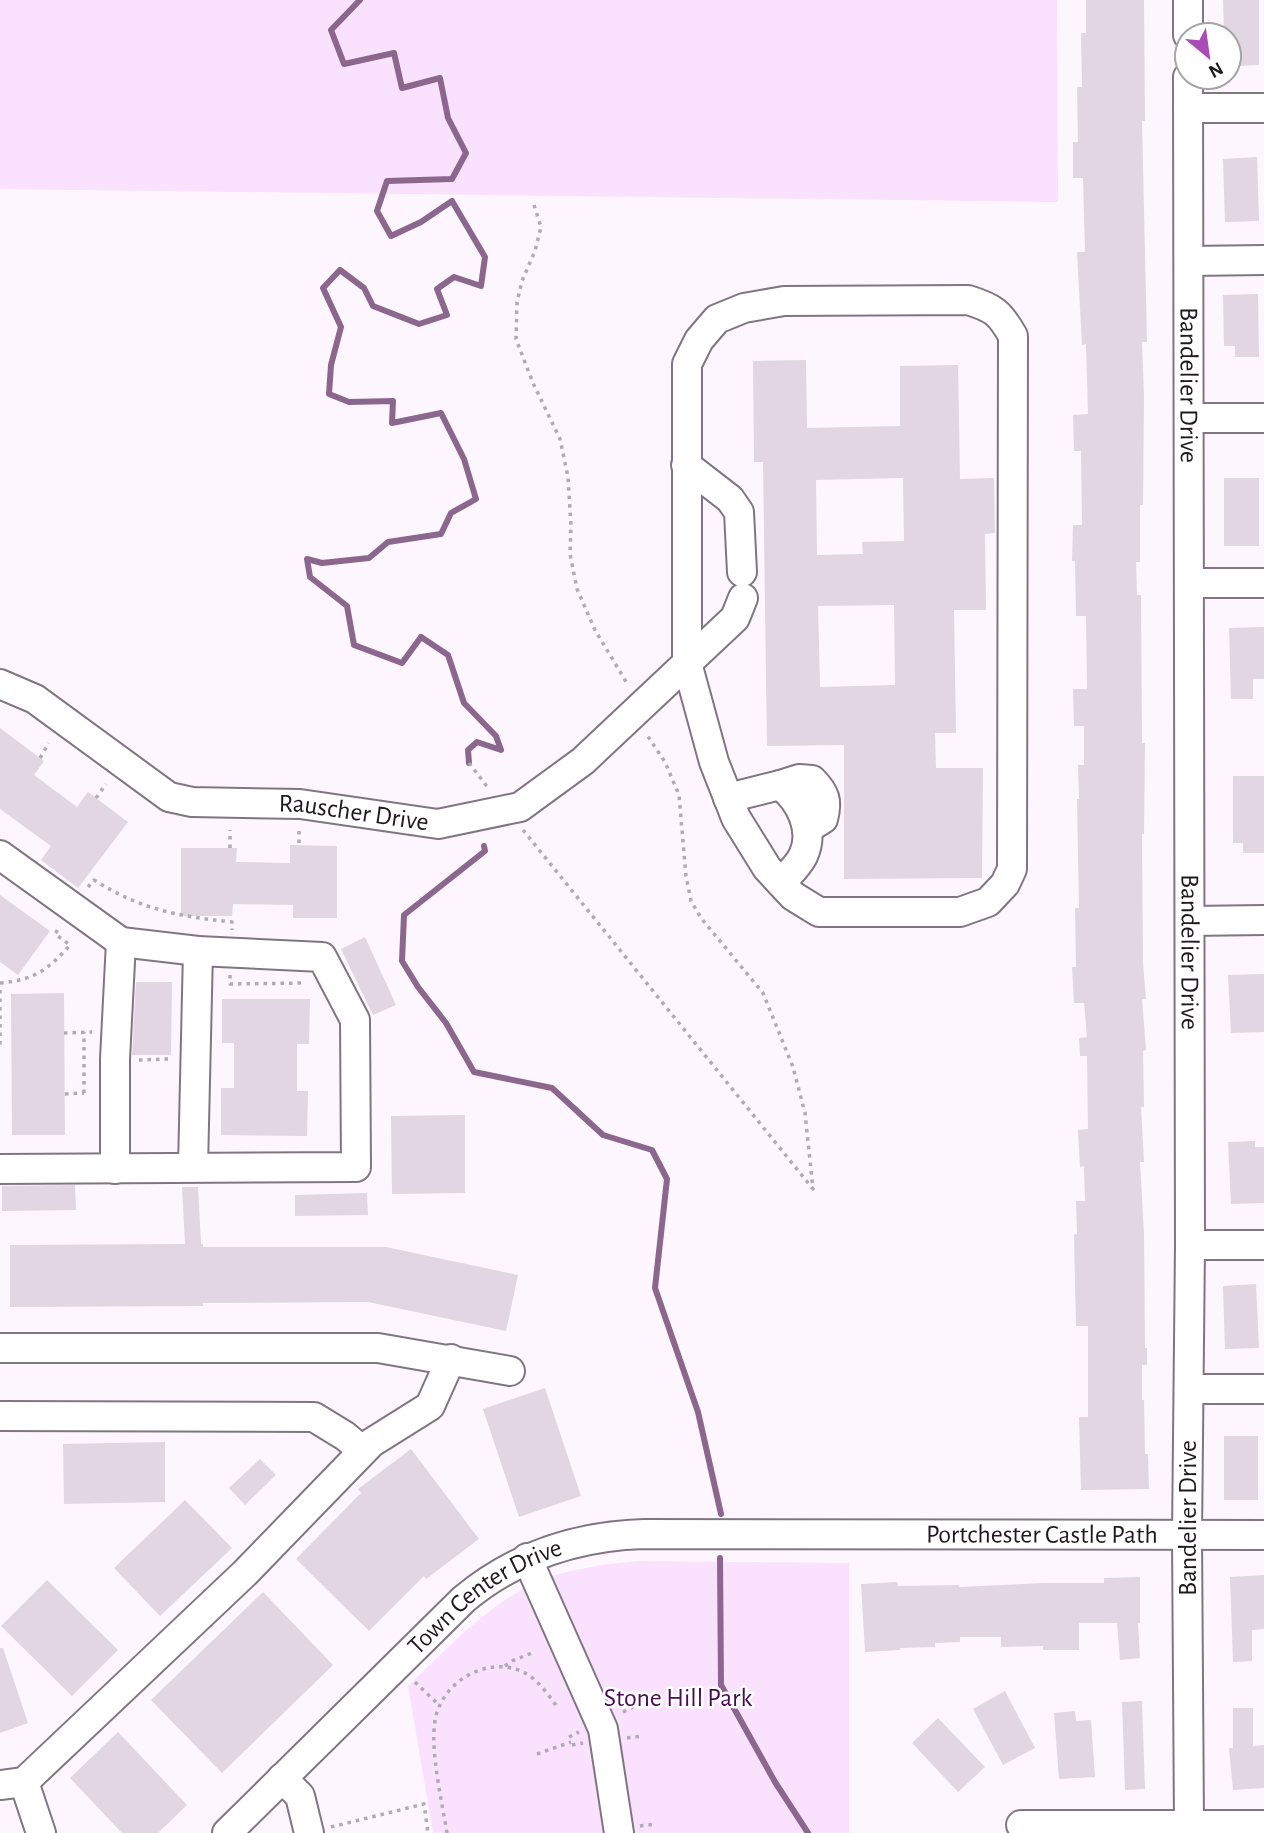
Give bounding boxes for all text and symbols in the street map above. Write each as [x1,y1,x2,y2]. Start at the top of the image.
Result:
north arrow [1173,21,1243,91]
text: N [1205,58,1226,81]
street label: Bandelier Drive [1175,307,1202,463]
street label: Rauscher Drive [279,791,430,836]
street label: Bandelier Drive [1176,874,1203,1030]
street label: Bandelier Drive [1175,1440,1201,1596]
street label: Portchester Castle Path [926,1521,1158,1548]
street label: Town Center Drive [403,1534,565,1660]
park label: Stone Hill Park [604,1685,752,1711]

